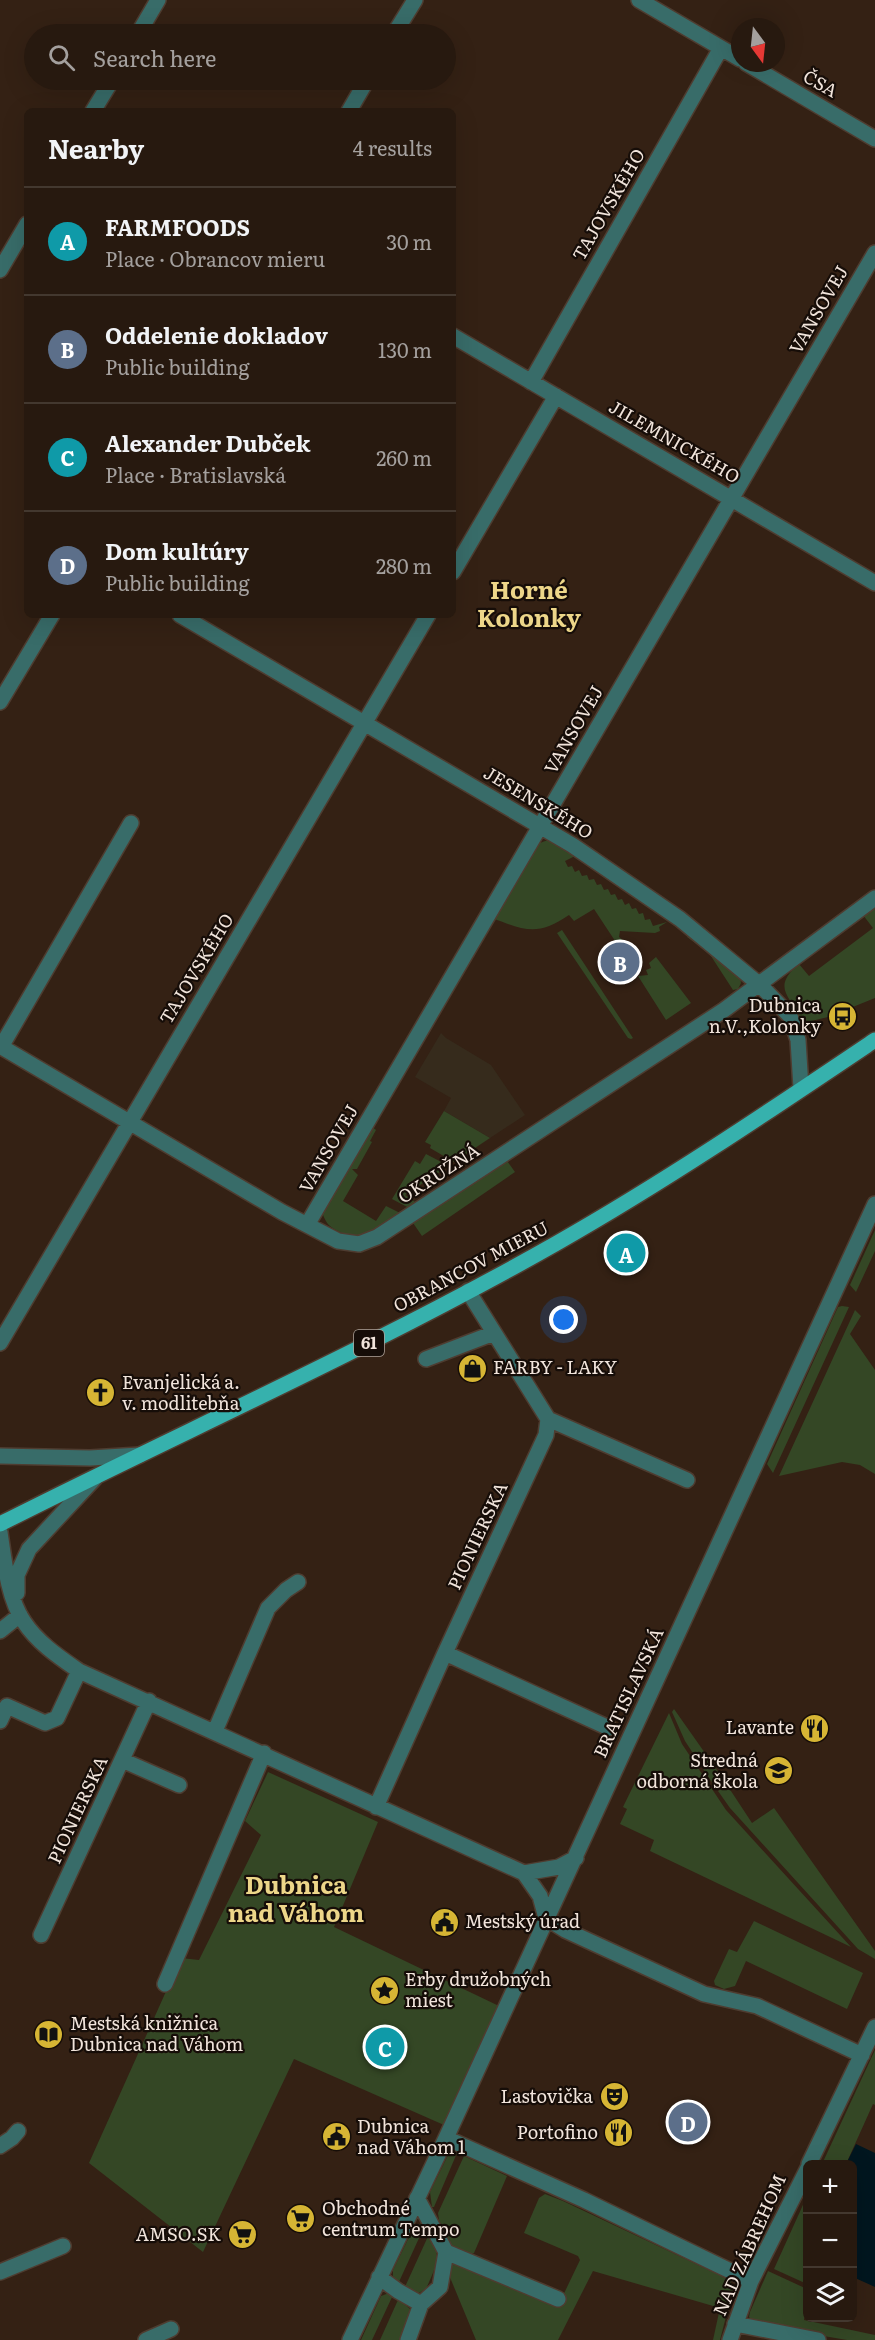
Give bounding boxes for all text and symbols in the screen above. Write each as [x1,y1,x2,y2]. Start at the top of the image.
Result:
north arrow [731,18,785,72]
search box [24,24,456,90]
icon: search [45,41,78,74]
text: Search here [93,41,216,74]
street label: ČSA [798,62,843,103]
text: Nearby [48,128,144,167]
text: 4 results [353,132,432,162]
street label: TAJOVSKÉHO [565,143,651,265]
text: FARMFOODS [105,210,250,243]
text: A [60,226,75,256]
text: 30 m [386,226,432,256]
text: Place · Obrancov mieru [105,243,325,273]
street label: VANSOVEJ [782,260,854,358]
text: Oddelenie dokladov [105,318,328,351]
text: B [61,334,74,364]
text: 130 m [378,334,432,364]
text: Public building [105,351,250,381]
street label: JILEMNICKÉHO [604,392,745,489]
text: Alexander Dubček [105,426,310,459]
text: C [60,442,75,472]
text: 260 m [376,442,432,472]
text: Place · Bratislavská [105,459,286,489]
text: Dom kultúry [105,534,249,567]
text: D [60,550,75,580]
text: 280 m [376,550,432,580]
text: Public building [105,567,250,597]
district label: Horné Kolonky [477,571,581,634]
street label: VANSOVEJ [537,680,609,778]
street label: JESENSKÉHO [479,758,599,845]
street label: TAJOVSKÉHO [152,908,240,1029]
pin: B [600,940,640,984]
place label: Dubnica n.V.,Kolonky [709,991,822,1039]
bus stop icon: Dubnica n.V.,Kolonky [826,1000,858,1032]
street label: VANSOVEJ [292,1099,364,1197]
street label: OKRUŽNÁ [392,1136,484,1209]
street label: OBRANCOV MIERU [388,1213,553,1318]
pin: A [606,1230,646,1276]
your location [549,1305,578,1334]
road number: 61 [354,1330,384,1356]
shop icon: FARBY - LAKY [456,1352,488,1384]
place label: FARBY - LAKY [493,1353,617,1380]
place label: Evanjelická a. v. modlitebňa [122,1368,240,1416]
church icon: Evanjelická a. v. modlitebňa [85,1377,117,1409]
street label: PIONIERSKA [440,1477,513,1594]
street label: BRATISLAVSKÁ [586,1623,670,1762]
restaurant icon: Lavante [799,1712,831,1744]
place label: Lavante [726,1713,794,1740]
place label: Stredná odborná škola [636,1746,758,1794]
street label: PIONIERSKA [40,1751,113,1868]
school or university icon: Stredná odborná škola [763,1755,795,1787]
district label: Dubnica nad Váhom [228,1866,364,1929]
public building icon: Mestský úrad [428,1906,460,1938]
place label: Mestský úrad [465,1907,580,1934]
place label: Erby družobných miest [405,1965,551,2013]
place icon: Erby družobných miest [368,1974,400,2006]
place label: Mestská knižnica Dubnica nad Váhom [70,2009,243,2057]
library icon: Mestská knižnica Dubnica nad Váhom [33,2018,65,2050]
pin: C [366,2024,404,2070]
theatre icon: Lastovička [598,2081,630,2113]
place label: Lastovička [500,2082,593,2109]
pin: D [668,2100,708,2144]
place label: Dubnica nad Váhom 1 [357,2112,465,2160]
restaurant icon: Portofino [603,2117,635,2149]
place label: Portofino [517,2118,598,2145]
public building icon: Dubnica nad Váhom 1 [320,2121,352,2153]
map controls [803,2160,857,2322]
button: + [803,2160,857,2214]
street label: NAD ZÁBREHOM [705,2169,792,2320]
place label: Obchodné centrum Tempo [322,2194,459,2242]
supermarket icon: Obchodné centrum Tempo [285,2203,317,2235]
button: − [803,2214,857,2268]
supermarket icon: AMSO.SK [226,2219,258,2251]
place label: AMSO.SK [136,2220,221,2247]
button: layers [803,2268,857,2322]

